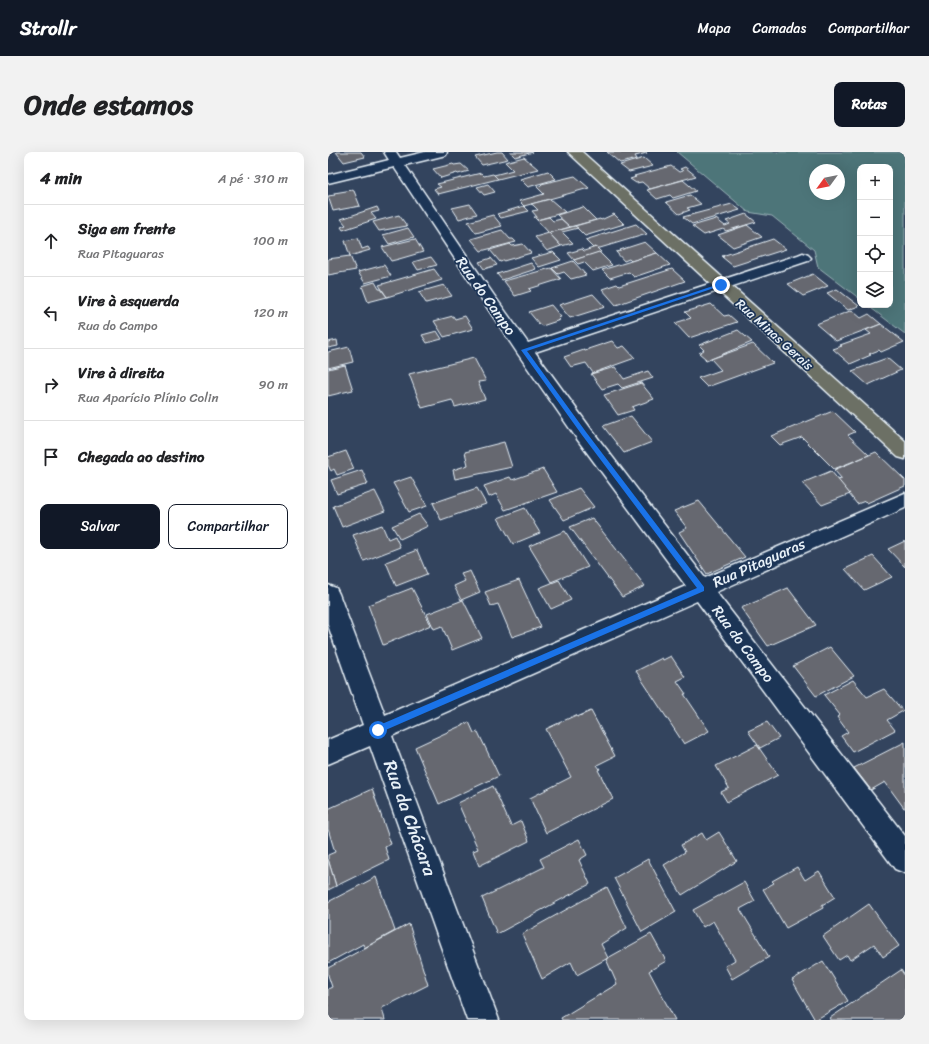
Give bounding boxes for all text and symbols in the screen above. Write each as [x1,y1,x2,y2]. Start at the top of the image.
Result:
text: Strollr [20,12,76,45]
text: Mapa [698,16,730,41]
text: Camadas [752,16,806,41]
text: Compartilhar [828,16,909,41]
text: Onde estamos [24,80,193,129]
button: Rotas [834,82,905,127]
text: 4 min [40,163,82,193]
north arrow [809,164,845,200]
map controls [857,164,893,308]
button: + [857,164,893,200]
text: A pé · 310 m [218,167,288,190]
button: − [857,200,893,236]
text: Siga em frente [78,216,175,242]
text: 100 m [253,229,288,252]
icon: ahead [40,230,62,252]
button: locate [857,236,893,272]
text: Rua Pitaguaras [78,242,164,265]
street label: Rua do Campo [449,251,523,341]
button: layers [857,272,893,308]
route end [712,276,730,294]
text: Vire à esquerda [78,288,179,314]
street label: Rua Minas Gerais [730,293,820,377]
text: 120 m [253,301,288,324]
icon: left [40,302,62,324]
text: Rua do Campo [78,314,158,337]
text: Vire à direita [78,360,164,386]
text: 90 m [258,373,288,396]
icon: right [40,374,62,396]
text: Rua Aparício Plínio Colin [78,386,218,409]
text: Chegada ao destino [78,444,204,470]
icon: arrive [40,446,62,468]
button: Salvar [40,504,160,549]
button: Compartilhar [168,504,288,549]
street label: Rua Pitaguaras [708,531,810,595]
street label: Rua do Campo [705,600,781,689]
route start [369,721,387,739]
street label: Rua da Chácara [374,755,446,882]

